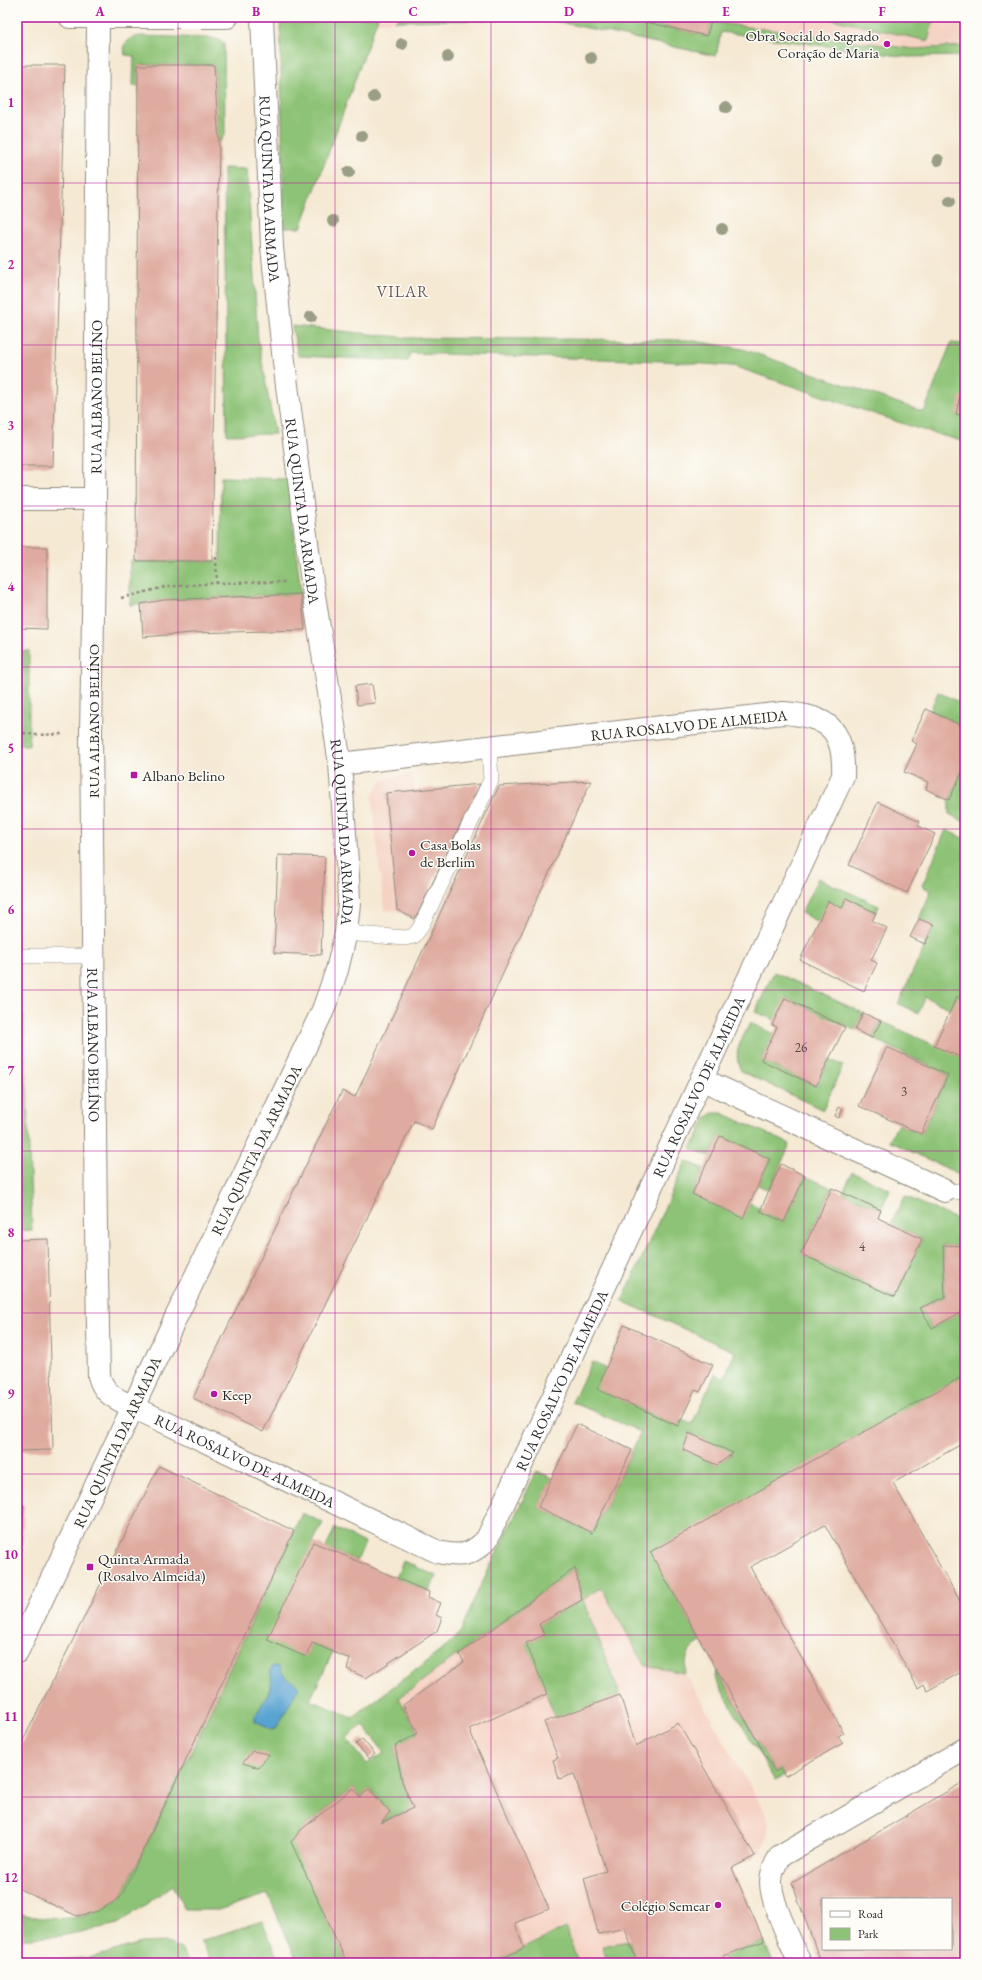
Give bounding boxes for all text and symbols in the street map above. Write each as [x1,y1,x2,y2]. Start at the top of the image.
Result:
text: A [94,3,105,20]
text: B [252,3,260,20]
text: C [408,3,418,20]
text: D [564,3,574,20]
text: E [722,3,730,20]
text: F [878,3,886,20]
place label: Obra Social do Sagrado Coração de Maria [746,26,879,62]
marker: Obra Social do Sagrado Coração de Maria [882,39,892,49]
text: 1 [8,94,15,111]
street label: RUA QUINTA DA ARMADA [256,95,285,284]
text: 2 [8,256,15,273]
district label: VILAR [376,281,430,302]
street label: RUA ALBANO BELÍNO [86,320,106,474]
text: 3 [8,417,15,434]
street label: RUA QUINTA DA ARMADA [282,417,325,606]
text: 4 [8,578,15,595]
street label: RUA ALBANO BELÍNO [84,644,103,798]
street label: RUA ROSALVO DE ALMEIDA [590,705,789,745]
street label: RUA QUINTA DA ARMADA [327,737,359,927]
text: 5 [8,740,14,757]
place label: Albano Belino [141,766,225,785]
marker: Albano Belino [129,770,139,780]
place label: Casa Bolas de Berlim [420,835,481,871]
marker: Casa Bolas de Berlim [407,848,417,858]
text: 6 [8,901,15,918]
street label: RUA ALBANO BELÍNO [84,968,104,1122]
street label: RUA ROSALVO DE ALMEIDA [648,992,749,1180]
house number: 26 [795,1039,807,1056]
street label: RUA QUINTA DA ARMADA [206,1061,306,1238]
text: 7 [8,1062,15,1079]
house number: 3 [901,1083,907,1100]
text: 8 [8,1224,15,1241]
house number: 4 [859,1238,866,1255]
street label: RUA ROSALVO DE ALMEIDA [511,1286,612,1474]
street label: RUA QUINTA DA ARMADA [69,1353,165,1531]
text: 9 [8,1385,15,1402]
place label: Keep [222,1385,252,1404]
marker: Keep [209,1389,219,1399]
street label: RUA ROSALVO DE ALMEIDA [152,1409,339,1512]
text: 10 [4,1546,18,1563]
place label: Quinta Armada (Rosalvo Almeida) [98,1549,206,1585]
marker: Quinta Armada (Rosalvo Almeida) [85,1562,95,1572]
text: 11 [4,1708,18,1725]
text: 12 [4,1869,18,1886]
place label: Colégio Semear [621,1896,710,1915]
legend [822,1898,952,1950]
marker: Colégio Semear [713,1900,723,1910]
text: Road [858,1906,884,1922]
text: Park [858,1926,879,1942]

